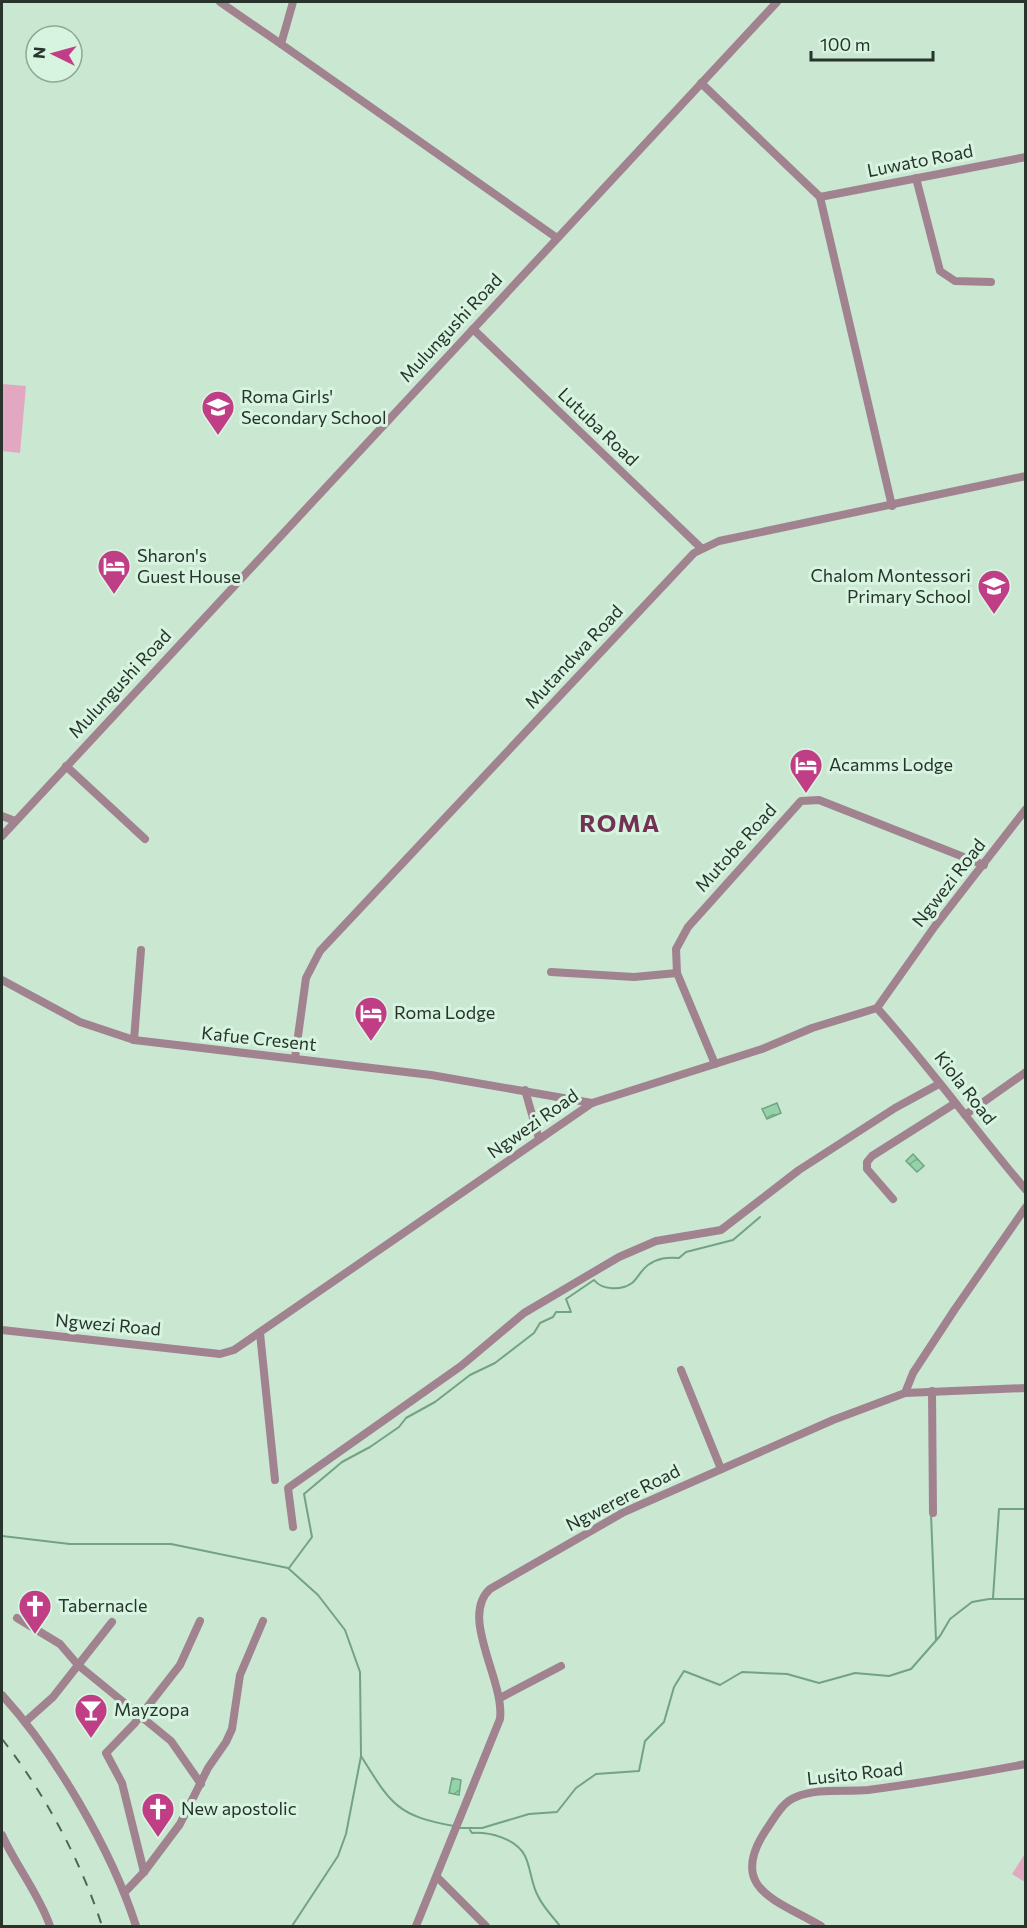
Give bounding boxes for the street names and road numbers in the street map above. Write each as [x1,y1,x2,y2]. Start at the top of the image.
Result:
street label: Luwato Road [865,139,975,181]
street label: Mulungushi Road [394,268,506,386]
street label: Lutuba Road [554,382,644,470]
street label: Mutandwa Road [520,600,627,713]
street label: Mulungushi Road [63,624,175,742]
street label: Mutobe Road [690,799,781,896]
street label: Ngwezi Road [907,834,990,931]
street label: Kafue Cresent [200,1021,318,1055]
street label: Kiola Road [930,1046,1001,1128]
street label: Ngwezi Road [483,1084,582,1163]
street label: Ngwezi Road [54,1308,162,1340]
street label: Ngwerere Road [562,1459,683,1535]
street label: Lusito Road [806,1757,904,1789]

